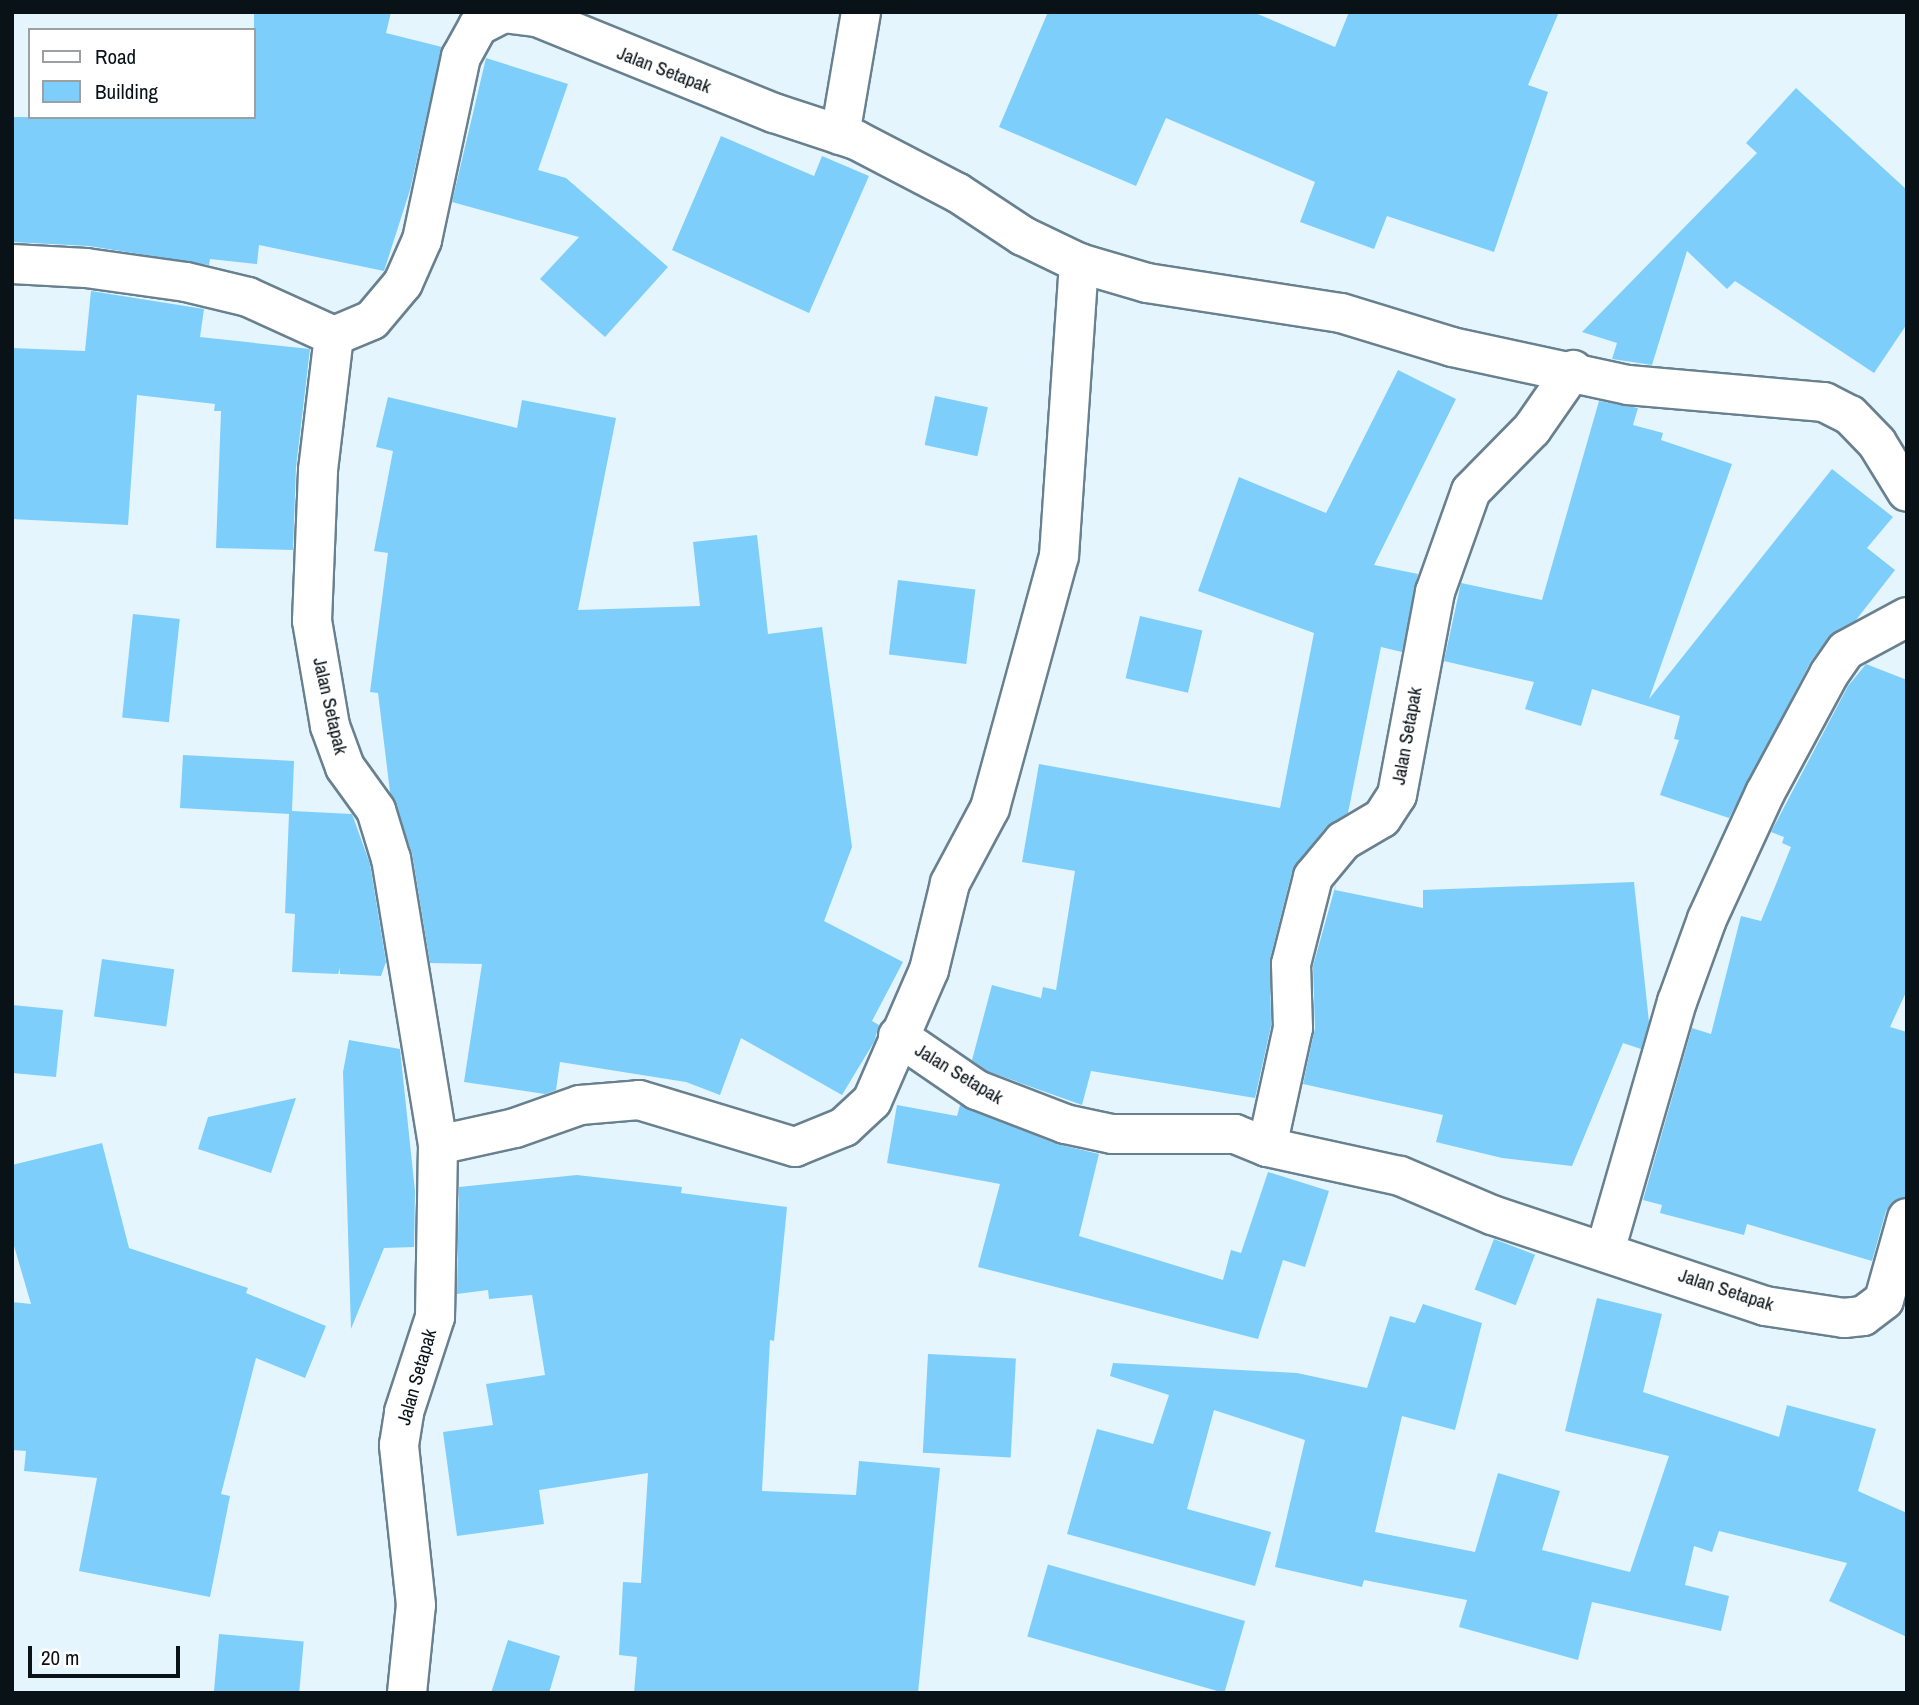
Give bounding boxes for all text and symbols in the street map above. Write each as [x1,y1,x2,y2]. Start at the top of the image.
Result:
legend [28,28,256,119]
text: Road [95,42,136,71]
street label: Jalan Setapak [614,42,714,98]
text: Building [95,77,158,106]
street label: Jalan Setapak [308,655,352,757]
street label: Jalan Setapak [1387,685,1427,787]
street label: Jalan Setapak [911,1039,1007,1109]
street label: Jalan Setapak [1676,1264,1776,1316]
street label: Jalan Setapak [392,1326,442,1428]
scale bar [32,1632,184,1676]
text: 20 m [41,1643,79,1672]

